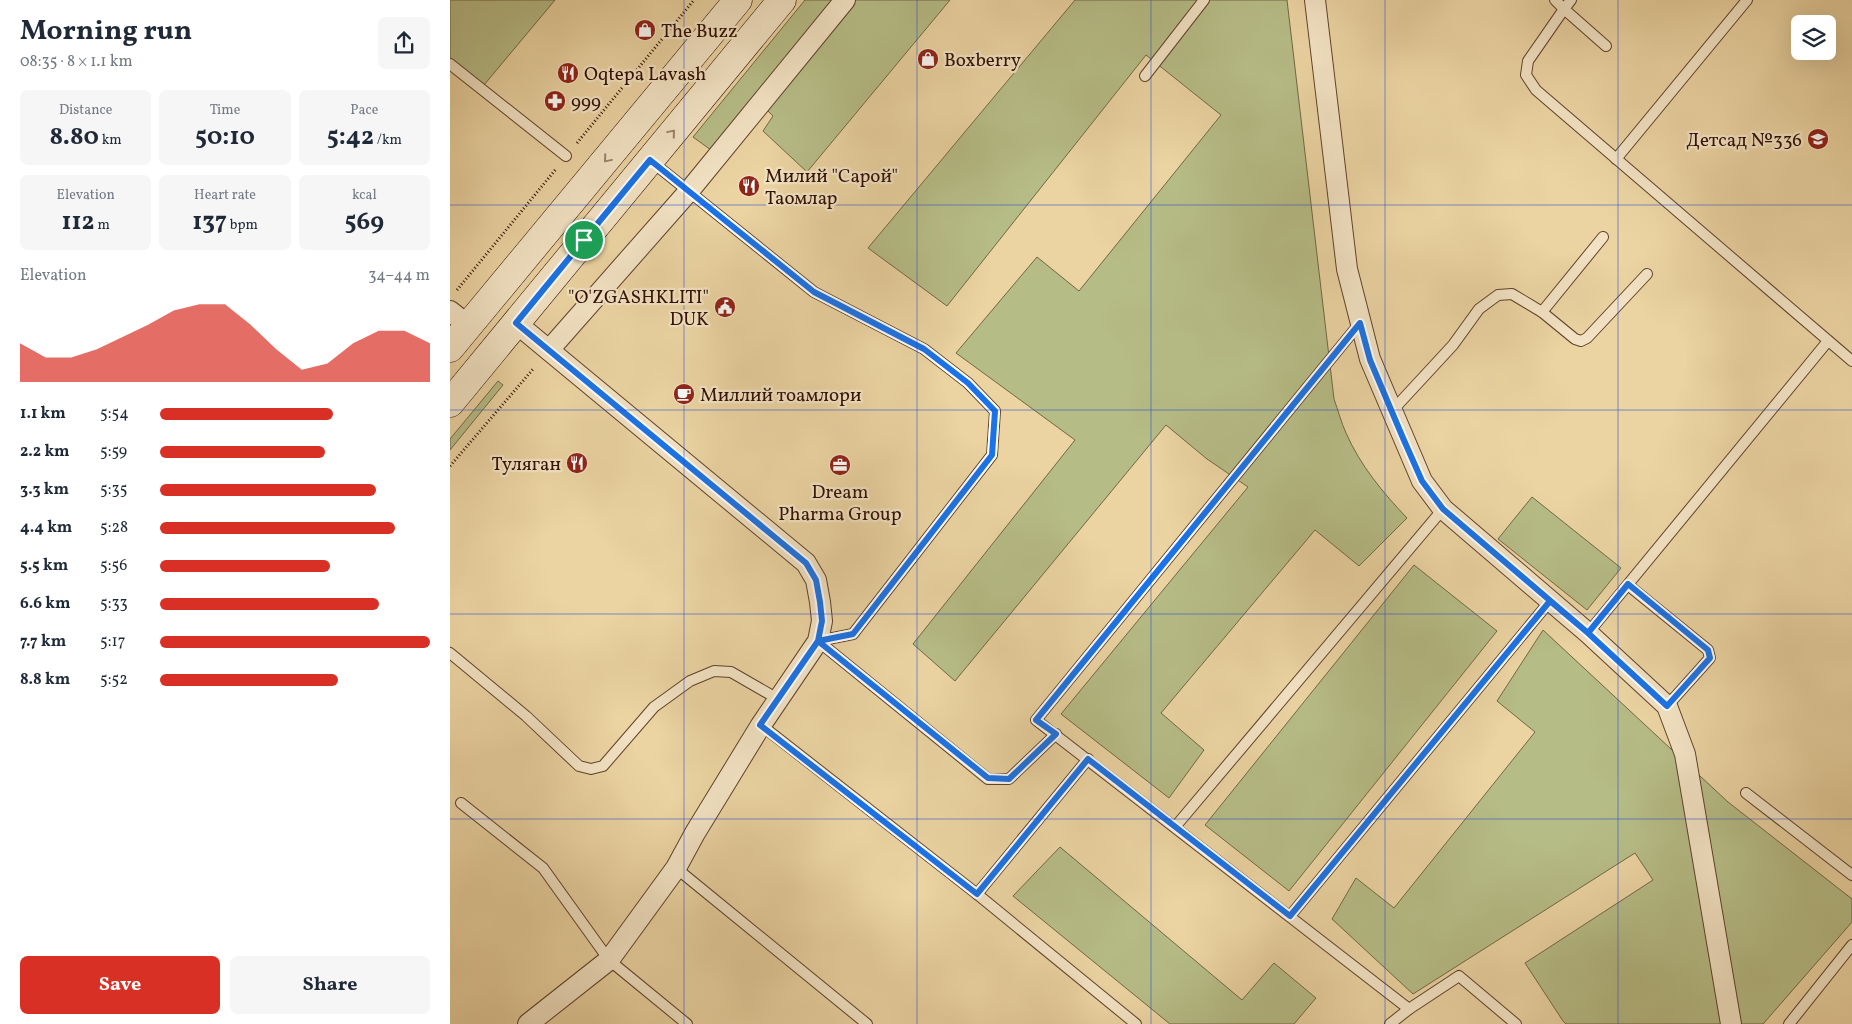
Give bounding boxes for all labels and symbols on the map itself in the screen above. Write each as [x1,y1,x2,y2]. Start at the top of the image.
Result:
shop icon: The Buzz [633,18,657,42]
place label: The Buzz [661,19,737,45]
shop icon: Boxberry [916,47,940,71]
place label: Boxberry [944,48,1021,74]
restaurant icon: Oqtepa Lavash [556,61,580,85]
place label: Oqtepa Lavash [584,62,706,88]
pharmacy icon: 999 [543,89,567,113]
place label: 999 [571,90,601,116]
school or university icon: Детсад №336 [1806,127,1830,151]
place label: Детсад №336 [1686,128,1802,154]
one-way arrow [667,130,675,139]
one-way arrow [603,153,612,162]
place label: Милий "Сарой" Таомлар [765,164,898,212]
restaurant icon: Милий "Сарой" Таомлар [737,174,761,198]
pin [563,219,605,261]
place label: "O'ZGASHKLITI" DUK [568,285,709,333]
public building icon: "O'ZGASHKLITI" DUK [713,295,737,319]
cafe icon: Миллий тоамлори [672,382,696,406]
place label: Миллий тоамлори [700,383,862,409]
restaurant icon: Туляган [565,451,589,475]
place label: Туляган [492,452,561,478]
office icon: Dream Pharma Group [828,453,852,477]
place label: Dream Pharma Group [778,480,902,528]

